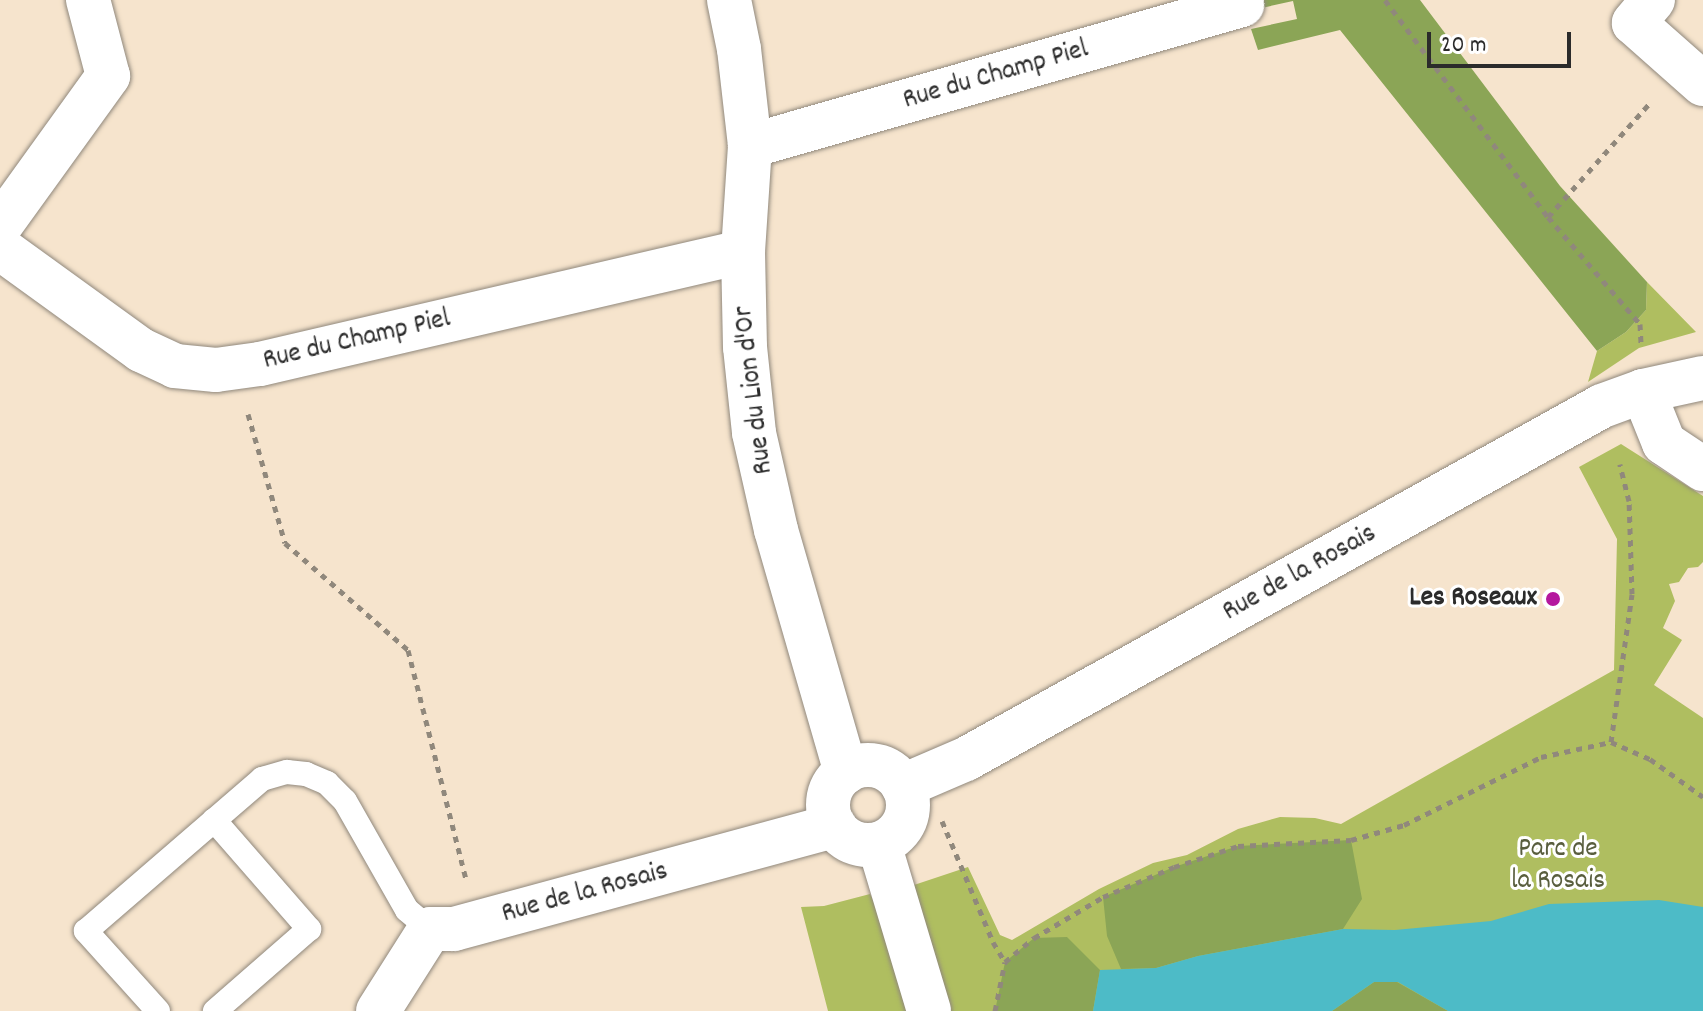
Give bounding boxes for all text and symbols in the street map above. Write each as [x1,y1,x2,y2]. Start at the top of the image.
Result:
scale bar [1431,16,1575,66]
text: 20 m [1441,29,1487,63]
street label: Rue du Champ Piel [899,33,1093,119]
street label: Rue du Champ Piel [260,303,454,379]
street label: Rue du Lion d'Or [728,304,782,476]
street label: Rue de la Rosais [1217,518,1383,630]
place label: Les Roseaux [1409,582,1537,616]
marker: Les Roseaux [1544,590,1562,608]
park label: Parc de la Rosais [1511,833,1605,899]
street label: Rue de la Rosais [498,856,672,932]

